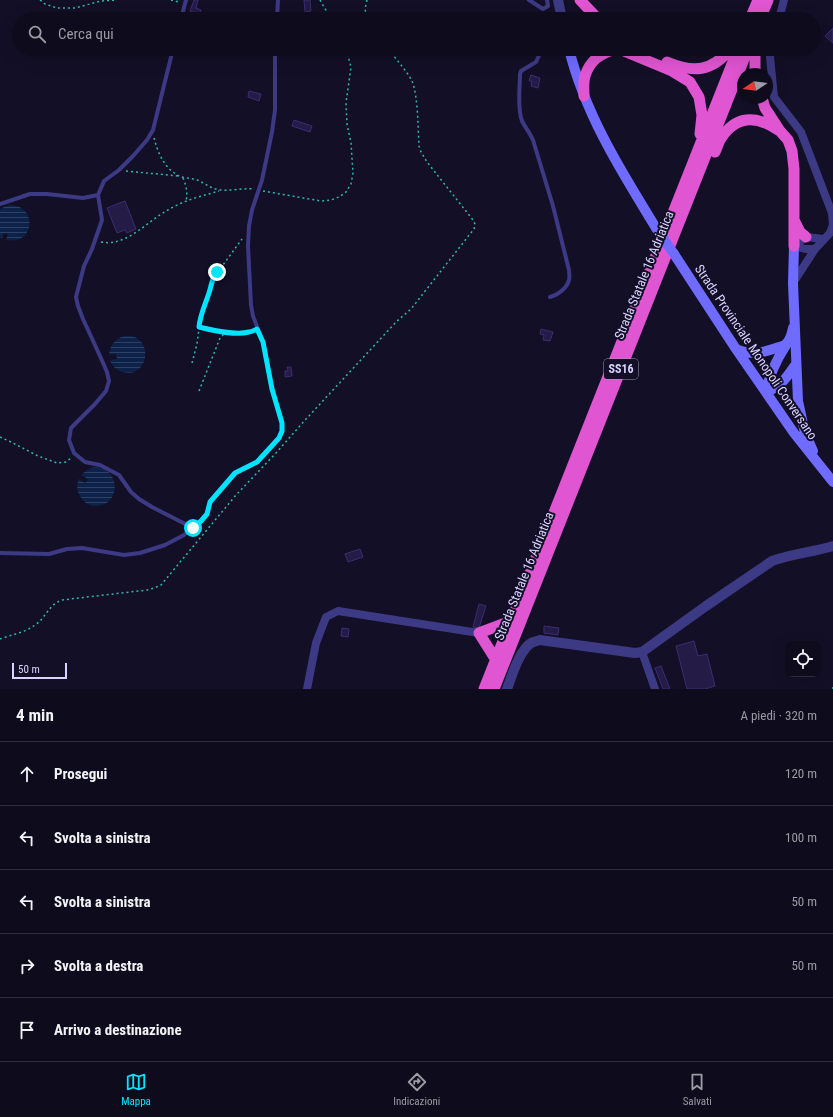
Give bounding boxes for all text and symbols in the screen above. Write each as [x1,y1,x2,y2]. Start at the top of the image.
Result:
search box [12,12,821,56]
icon: search [26,23,48,45]
text: Cerca qui [58,25,114,43]
north arrow [737,68,773,104]
street label: Strada Statale 16 Adriatica [611,209,677,341]
street label: Strada Provinciale Monopoli Conversano [692,262,820,442]
route end [208,263,226,281]
road number: SS16 [604,359,638,379]
street label: Strada Statale 16 Adriatica [491,510,557,642]
route start [184,519,202,537]
map controls [785,641,821,677]
button: locate [785,641,821,677]
scale bar [12,661,67,680]
text: 50 m [18,663,40,676]
text: 4 min [16,705,54,725]
text: A piedi · 320 m [740,708,817,723]
icon: ahead [16,763,38,785]
text: Prosegui [54,765,107,783]
text: 120 m [785,766,817,781]
icon: left [16,827,38,849]
text: Svolta a sinistra [54,829,151,847]
text: 100 m [785,830,817,845]
icon: left [16,891,38,913]
text: Svolta a sinistra [54,893,151,911]
text: 50 m [791,894,817,909]
icon: right [16,955,38,977]
text: Svolta a destra [54,957,143,975]
text: 50 m [791,958,817,973]
icon: arrive [16,1019,38,1041]
text: Arrivo a destinazione [54,1021,182,1039]
tab: Mappa [121,1071,151,1108]
tab: Indicazioni [393,1071,440,1108]
tab: Salvati [683,1071,712,1108]

